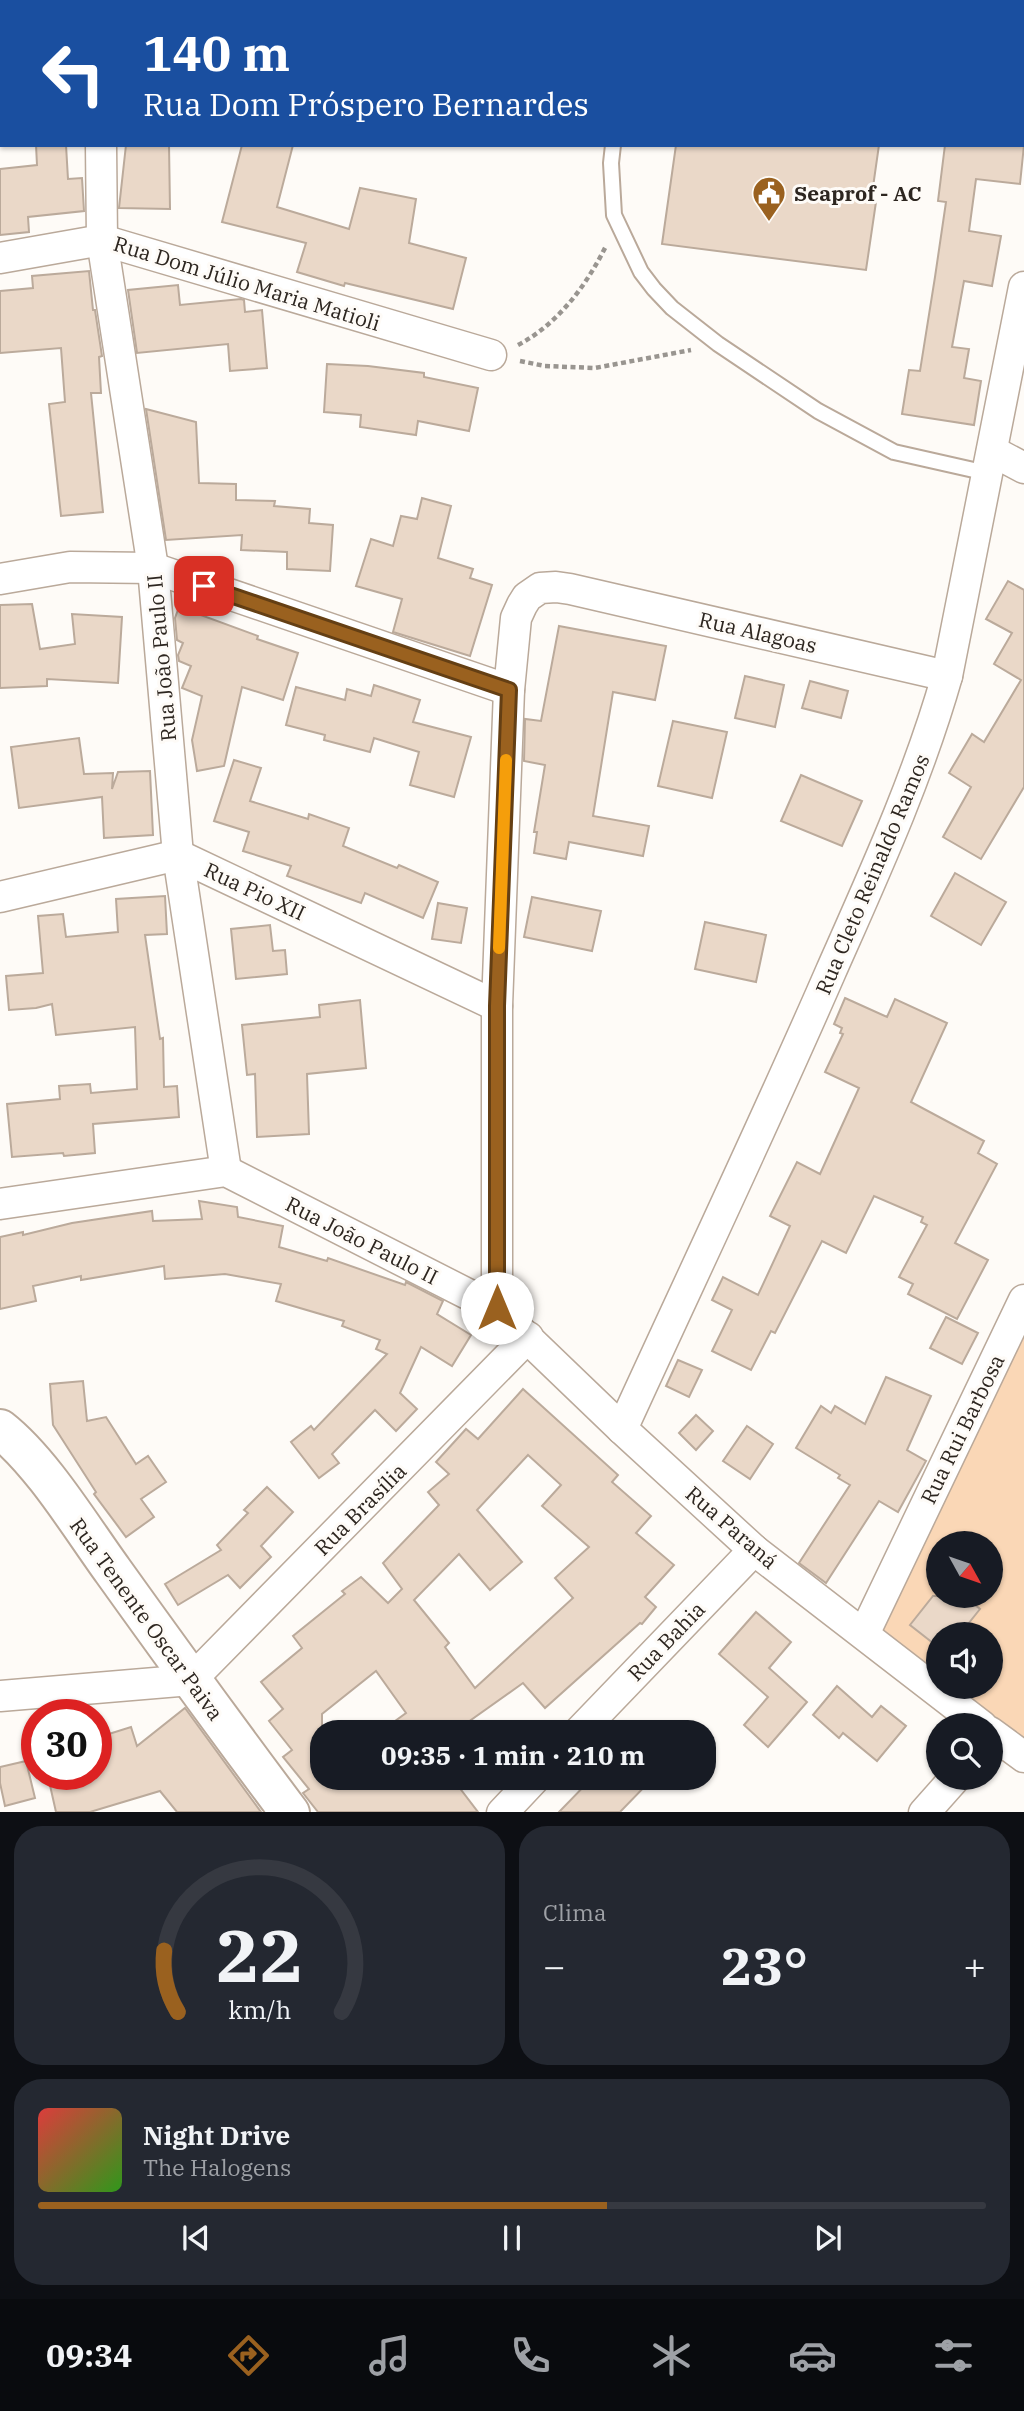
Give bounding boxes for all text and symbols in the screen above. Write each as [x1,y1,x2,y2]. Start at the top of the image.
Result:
text: 140 m [143,21,290,84]
icon: left [28,28,119,119]
text: Rua Dom Próspero Bernardes [143,83,589,125]
public building icon: Seaprof - AC [750,174,788,223]
place label: Seaprof - AC [794,179,921,207]
street label: Rua Dom Júlio Maria Matioli [110,229,384,337]
pin [174,556,234,616]
icon: arrive [185,567,223,605]
street label: Rua João Paulo II [140,573,182,743]
street label: Rua Alagoas [696,605,820,659]
street label: Rua Cleto Reinaldo Ramos [809,749,935,999]
street label: Rua Pio XII [200,855,310,927]
street label: Rua João Paulo II [281,1189,443,1291]
position arrow [460,1271,534,1345]
street label: Rua Rui Barbosa [914,1350,1010,1508]
street label: Rua Brasília [308,1457,412,1561]
street label: Rua Paraná [680,1479,784,1575]
street label: Rua Tenente Oscar Paiva [64,1512,230,1726]
north arrow [926,1531,1003,1608]
map controls [926,1531,1003,1790]
street label: Rua Bahia [621,1595,711,1687]
button: sound [926,1622,1003,1699]
speed limit sign: 30 [21,1699,112,1790]
button: search [926,1713,1003,1790]
text: 09:35 · 1 min · 210 m [381,1738,645,1772]
text: Clima [543,1897,607,1927]
text: 22 [216,1907,303,2002]
text: 23° [721,1932,808,1999]
text: − [543,1941,566,1990]
text: + [963,1941,986,1990]
text: km/h [228,1992,291,2025]
text: Night Drive [143,2118,290,2152]
text: The Halogens [143,2152,291,2182]
icon: previous [177,2219,215,2257]
icon: pause [493,2219,531,2257]
icon: next [809,2219,847,2257]
icon: directions [224,2331,273,2380]
icon: music [365,2331,414,2380]
icon: phone [506,2331,555,2380]
icon: climate [647,2331,696,2380]
icon: car [788,2331,837,2380]
icon: filters [929,2331,978,2380]
text: 09:34 [46,2334,132,2376]

